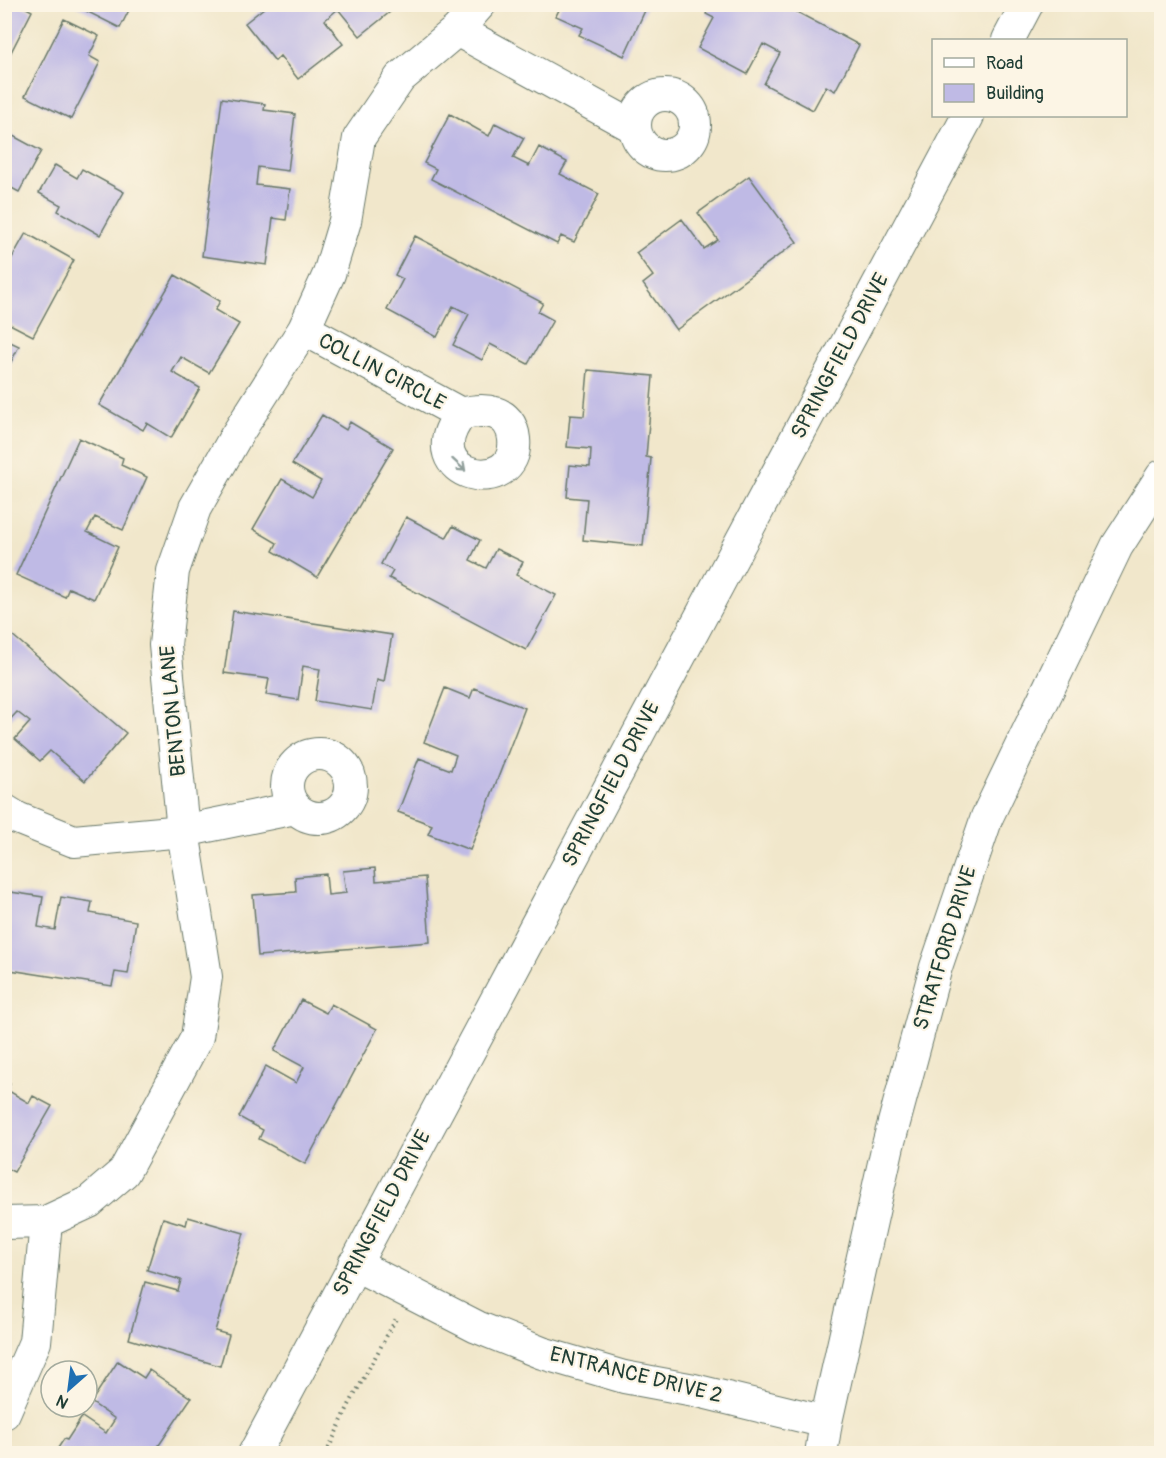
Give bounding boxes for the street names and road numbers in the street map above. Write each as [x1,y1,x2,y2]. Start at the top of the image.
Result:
street label: SPRINGFIELD DRIVE [785,268,895,444]
street label: COLLIN CIRCLE [314,327,450,417]
street label: BENTON LANE [154,644,192,778]
street label: SPRINGFIELD DRIVE [556,696,666,872]
street label: STRATFORD DRIVE [907,863,983,1033]
street label: SPRINGFIELD DRIVE [327,1125,437,1301]
street label: ENTRANCE DRIVE 2 [547,1341,725,1409]

